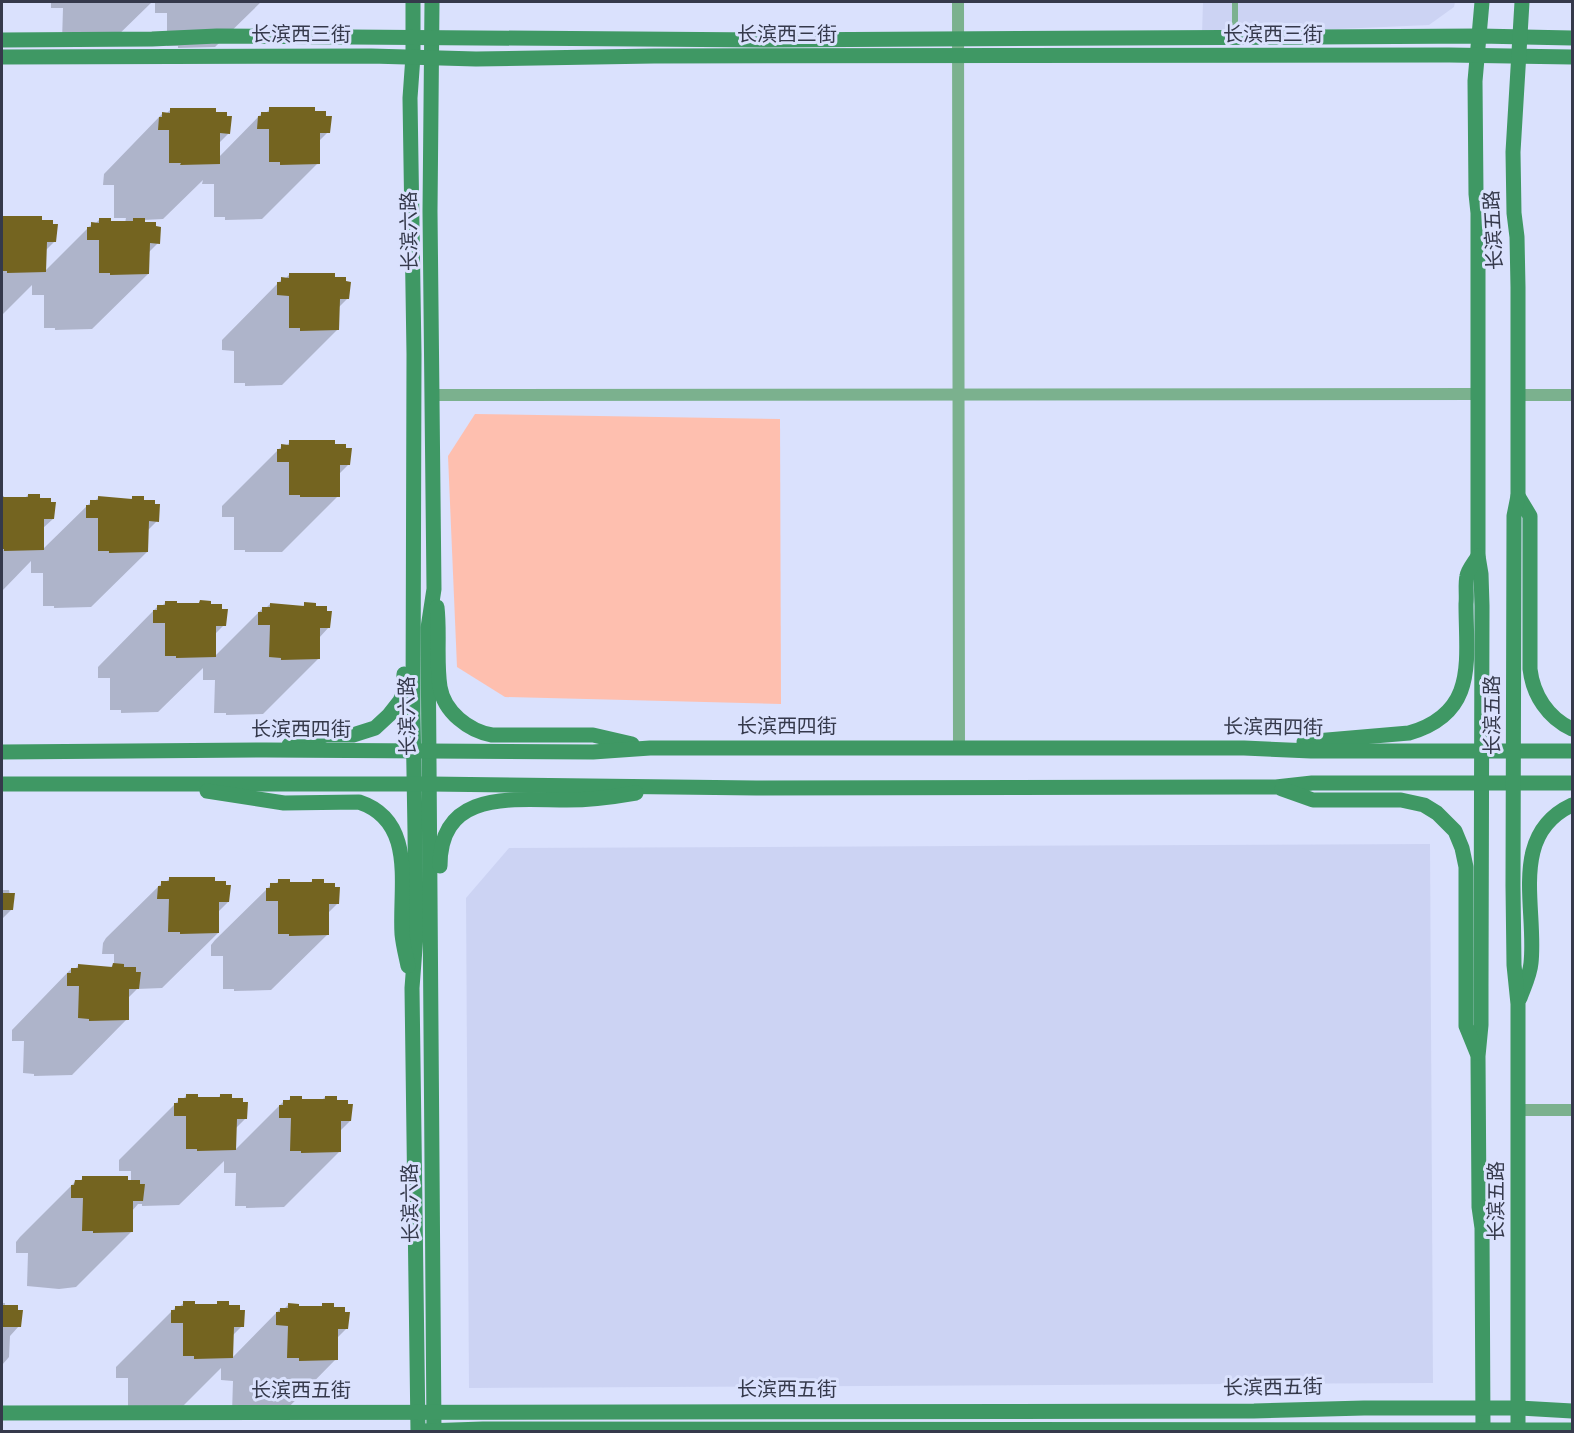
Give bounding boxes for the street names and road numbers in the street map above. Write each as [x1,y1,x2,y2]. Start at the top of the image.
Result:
street label: 长滨西三街 [251,23,351,47]
street label: 长滨西三街 [737,23,837,47]
street label: 长滨西三街 [1223,23,1323,47]
street label: 长滨五路 [1480,189,1508,271]
street label: 长滨六路 [397,191,423,271]
street label: 长滨五路 [1481,675,1505,755]
street label: 长滨六路 [395,676,421,756]
street label: 长滨西四街 [737,715,837,739]
street label: 长滨西四街 [1223,715,1323,741]
street label: 长滨西四街 [251,718,351,742]
street label: 长滨五路 [1485,1161,1509,1241]
street label: 长滨六路 [398,1163,424,1243]
street label: 长滨西五街 [1223,1375,1323,1401]
street label: 长滨西五街 [737,1378,837,1402]
street label: 长滨西五街 [251,1379,351,1403]

